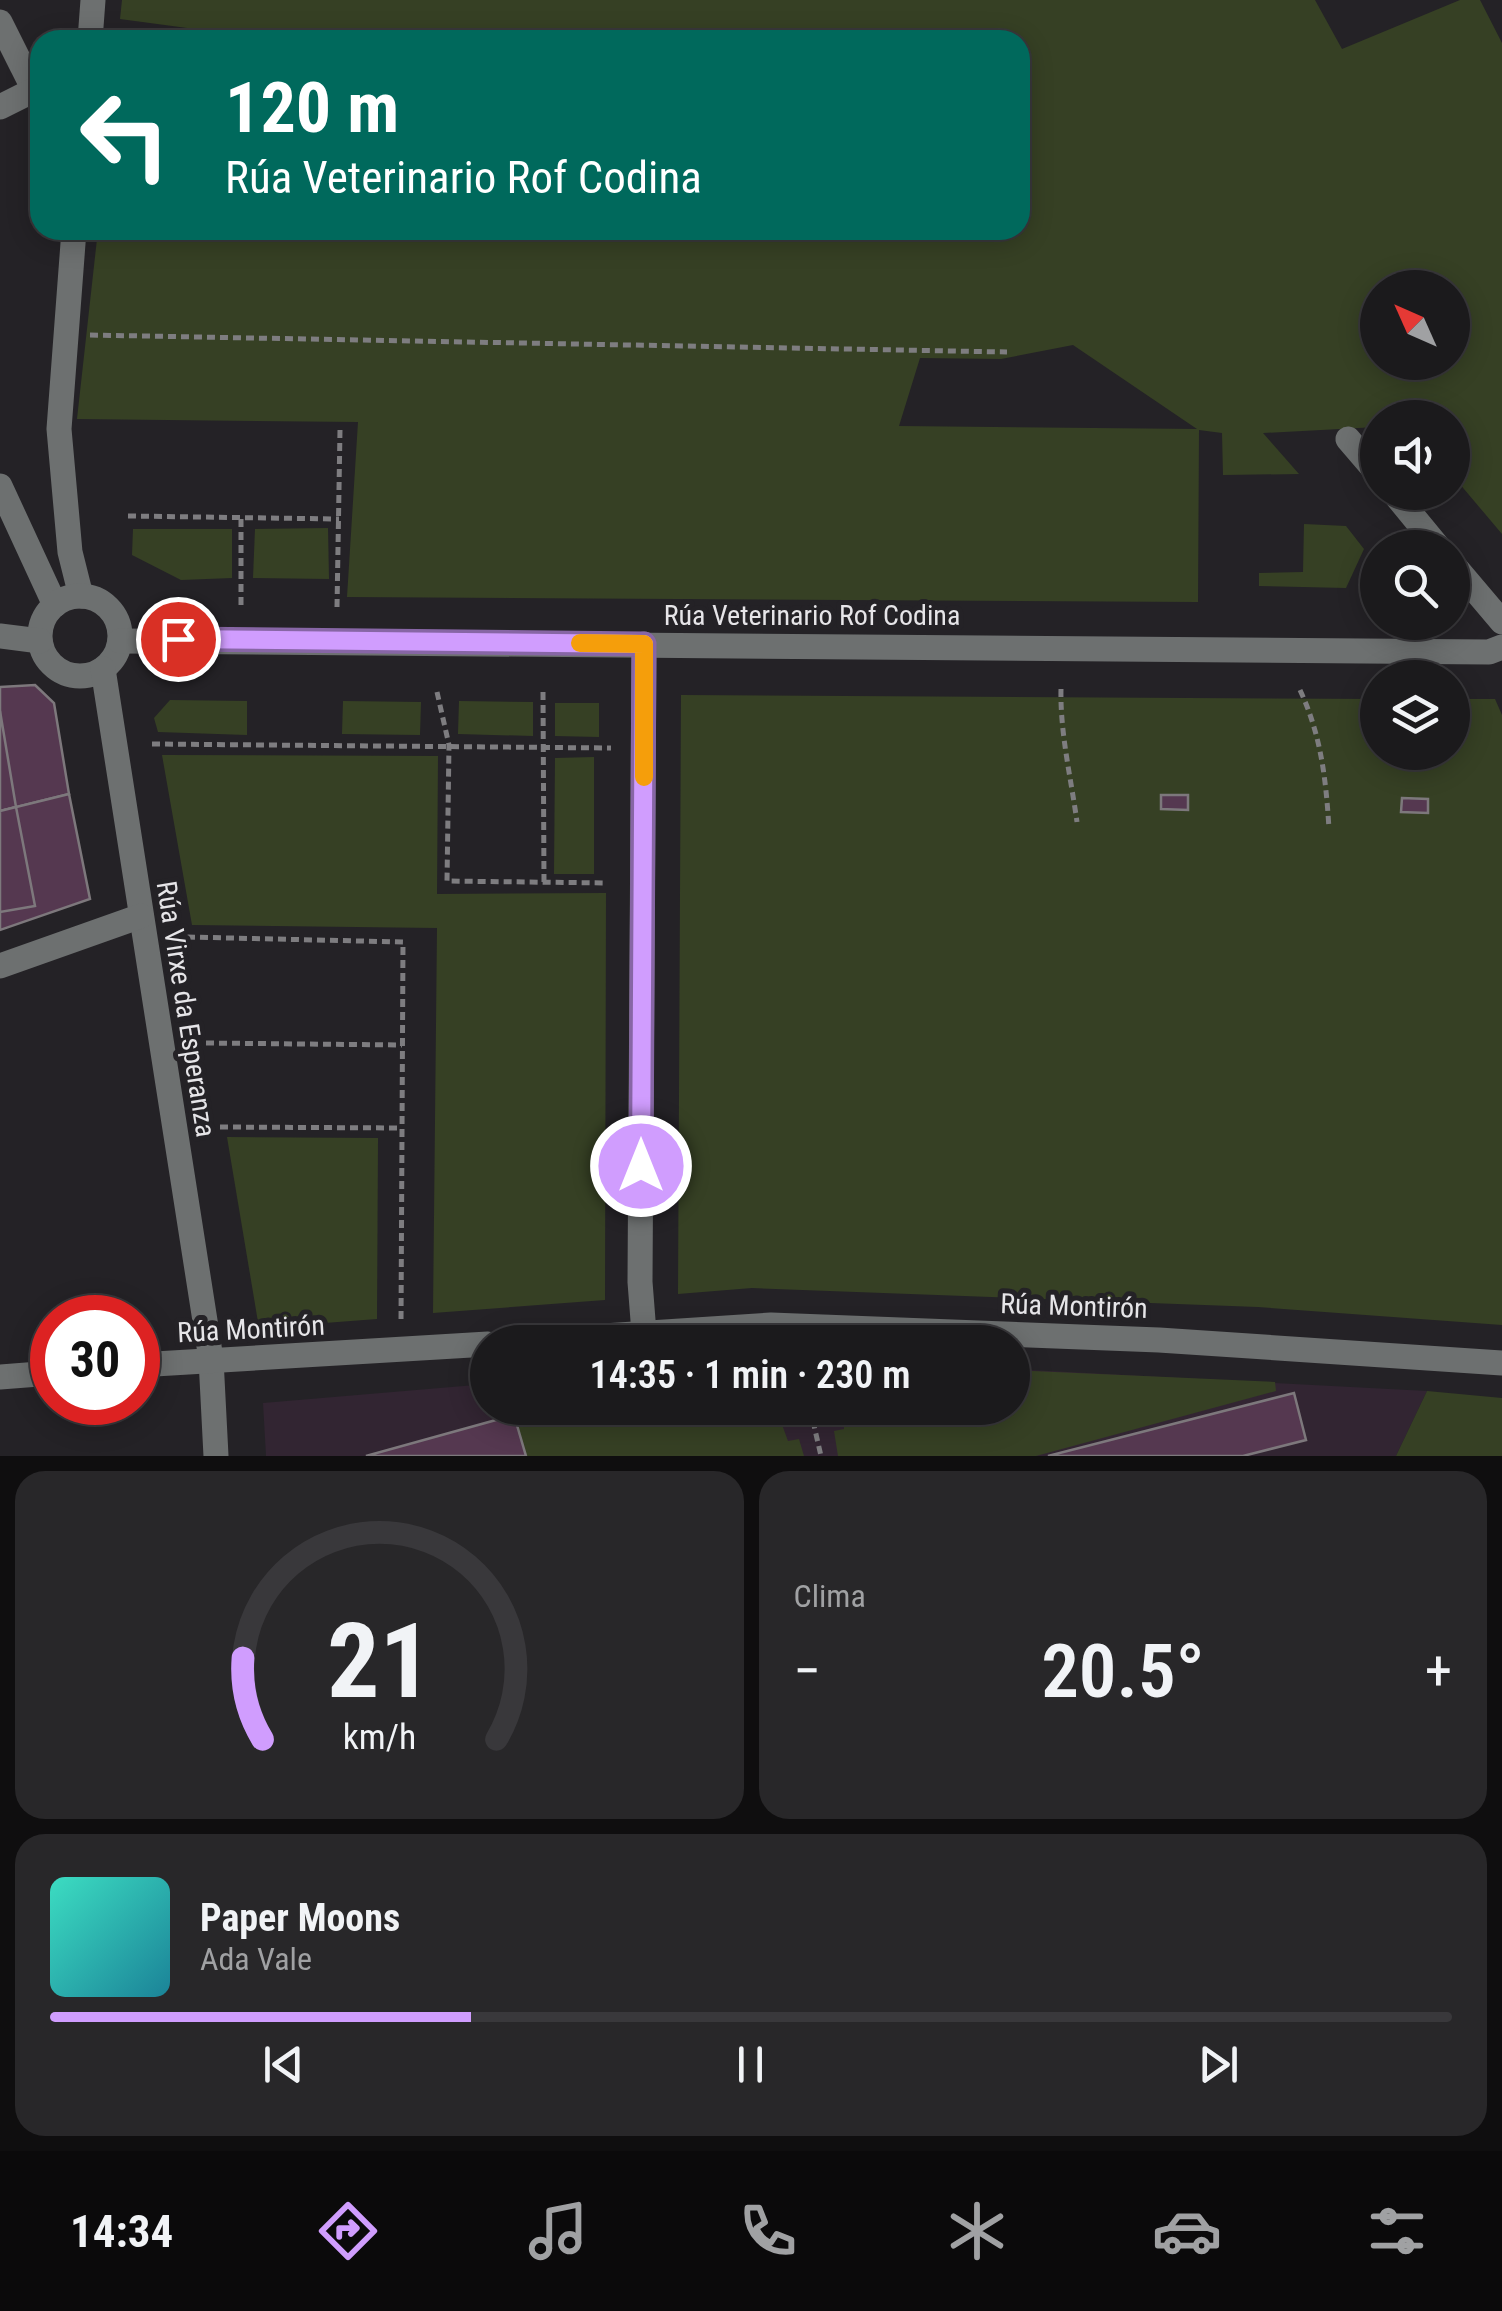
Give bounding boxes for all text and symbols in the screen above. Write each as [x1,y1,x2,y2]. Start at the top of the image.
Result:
text: 120 m [225,67,399,149]
icon: left [60,70,190,200]
text: Rúa Veterinario Rof Codina [225,151,702,204]
north arrow [1360,270,1470,380]
map controls [1360,270,1470,770]
button: sound [1360,400,1470,510]
button: search [1360,530,1470,640]
pin [136,597,221,682]
street label: Rúa Veterinario Rof Codina [664,599,960,632]
icon: arrive [151,612,206,667]
button: layers [1360,660,1470,770]
street label: Rúa Virxe da Esperanza [149,879,223,1139]
position arrow [589,1114,693,1218]
street label: Rúa Montirón [1000,1287,1148,1325]
speed limit sign: 30 [30,1295,160,1425]
street label: Rúa Montirón [176,1309,326,1349]
text: 14:35 · 1 min · 230 m [590,1353,910,1397]
text: Clima [794,1577,866,1615]
text: 21 [327,1601,432,1722]
text: 20.5° [1041,1627,1205,1715]
text: − [794,1639,821,1703]
text: + [1425,1639,1452,1703]
text: km/h [342,1716,416,1758]
text: Paper Moons [200,1896,400,1940]
text: Ada Vale [200,1940,312,1978]
icon: previous [256,2037,311,2092]
icon: pause [723,2037,778,2092]
icon: next [1191,2037,1246,2092]
icon: directions [313,2196,383,2266]
icon: music [523,2196,593,2266]
icon: phone [733,2196,803,2266]
icon: climate [942,2196,1012,2266]
icon: car [1152,2196,1222,2266]
icon: filters [1362,2196,1432,2266]
text: 14:34 [70,2205,173,2258]

